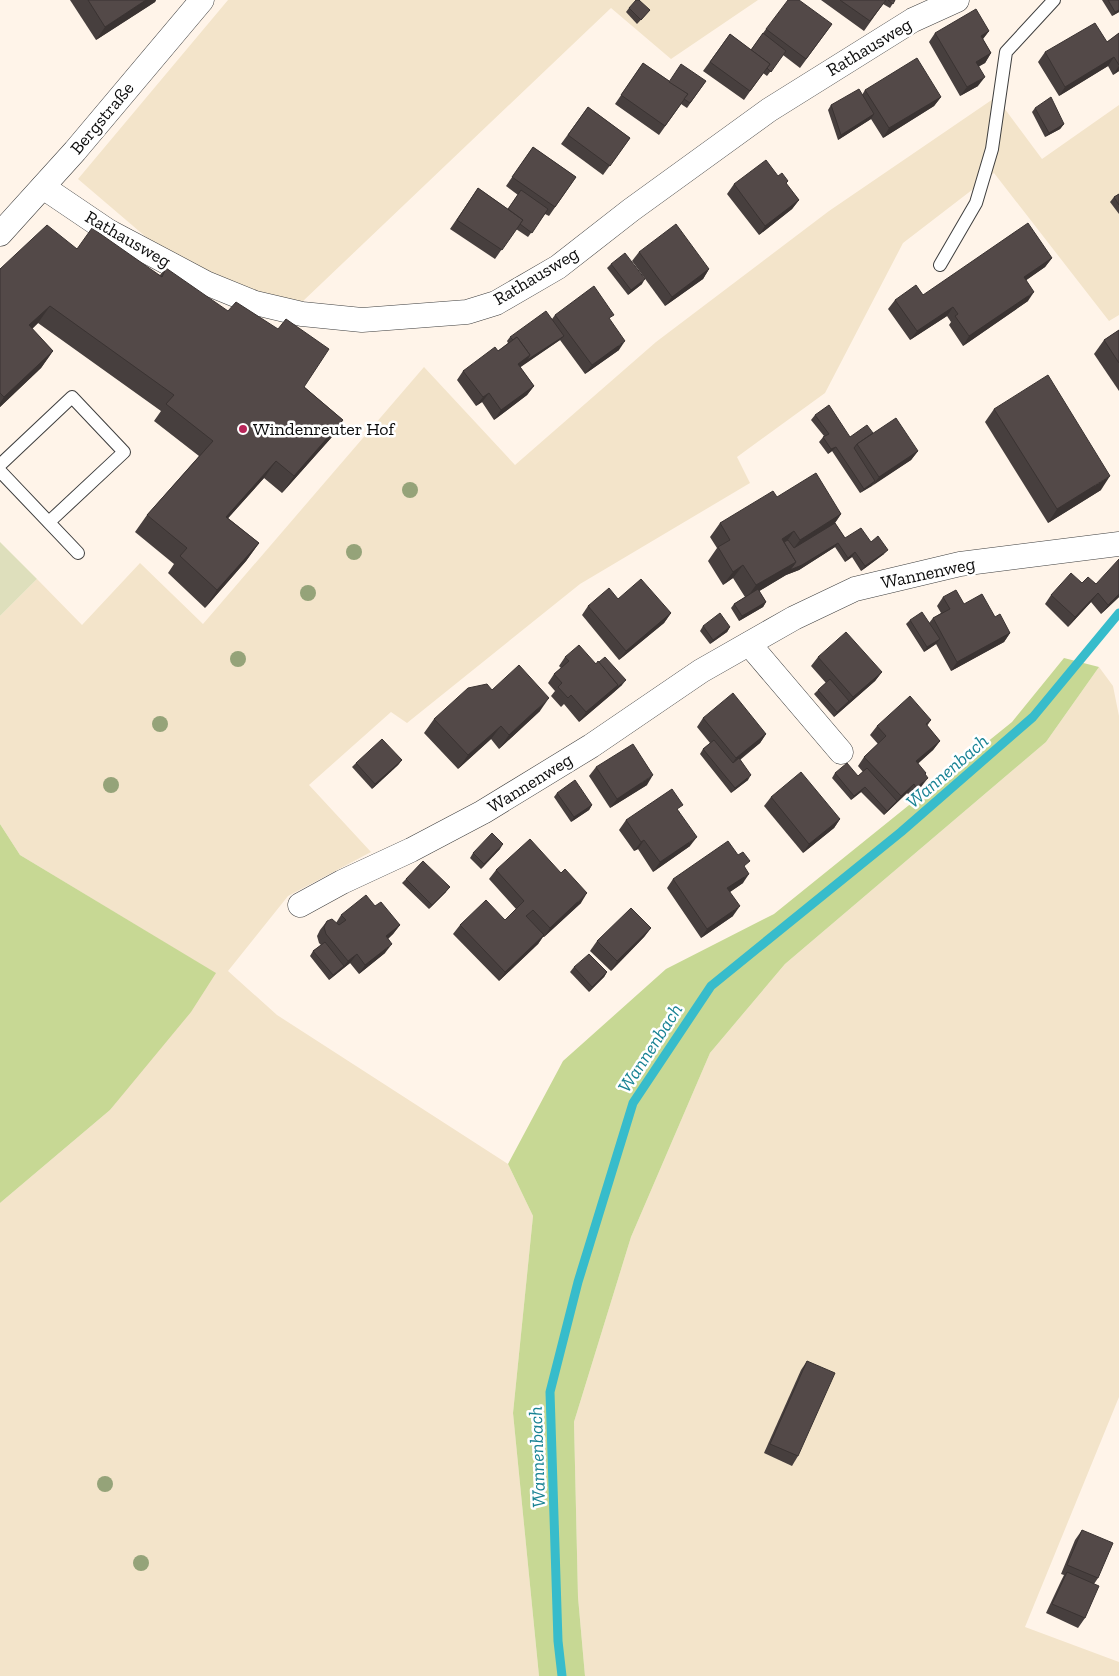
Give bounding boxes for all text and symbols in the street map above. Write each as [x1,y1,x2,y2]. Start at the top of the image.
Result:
street label: Rathausweg [823,13,916,81]
street label: Bergstraße [65,77,139,159]
street label: Rathausweg [81,206,175,272]
street label: Rathausweg [490,242,583,310]
place label: Windenreuter Hof [253,418,396,440]
marker: Windenreuter Hof [237,423,249,435]
street label: Wannenweg [879,552,977,594]
water label: Wannenbach [901,729,993,813]
street label: Wannenweg [484,748,577,818]
water label: Wannenbach [613,999,687,1097]
water label: Wannenbach [524,1406,550,1508]

